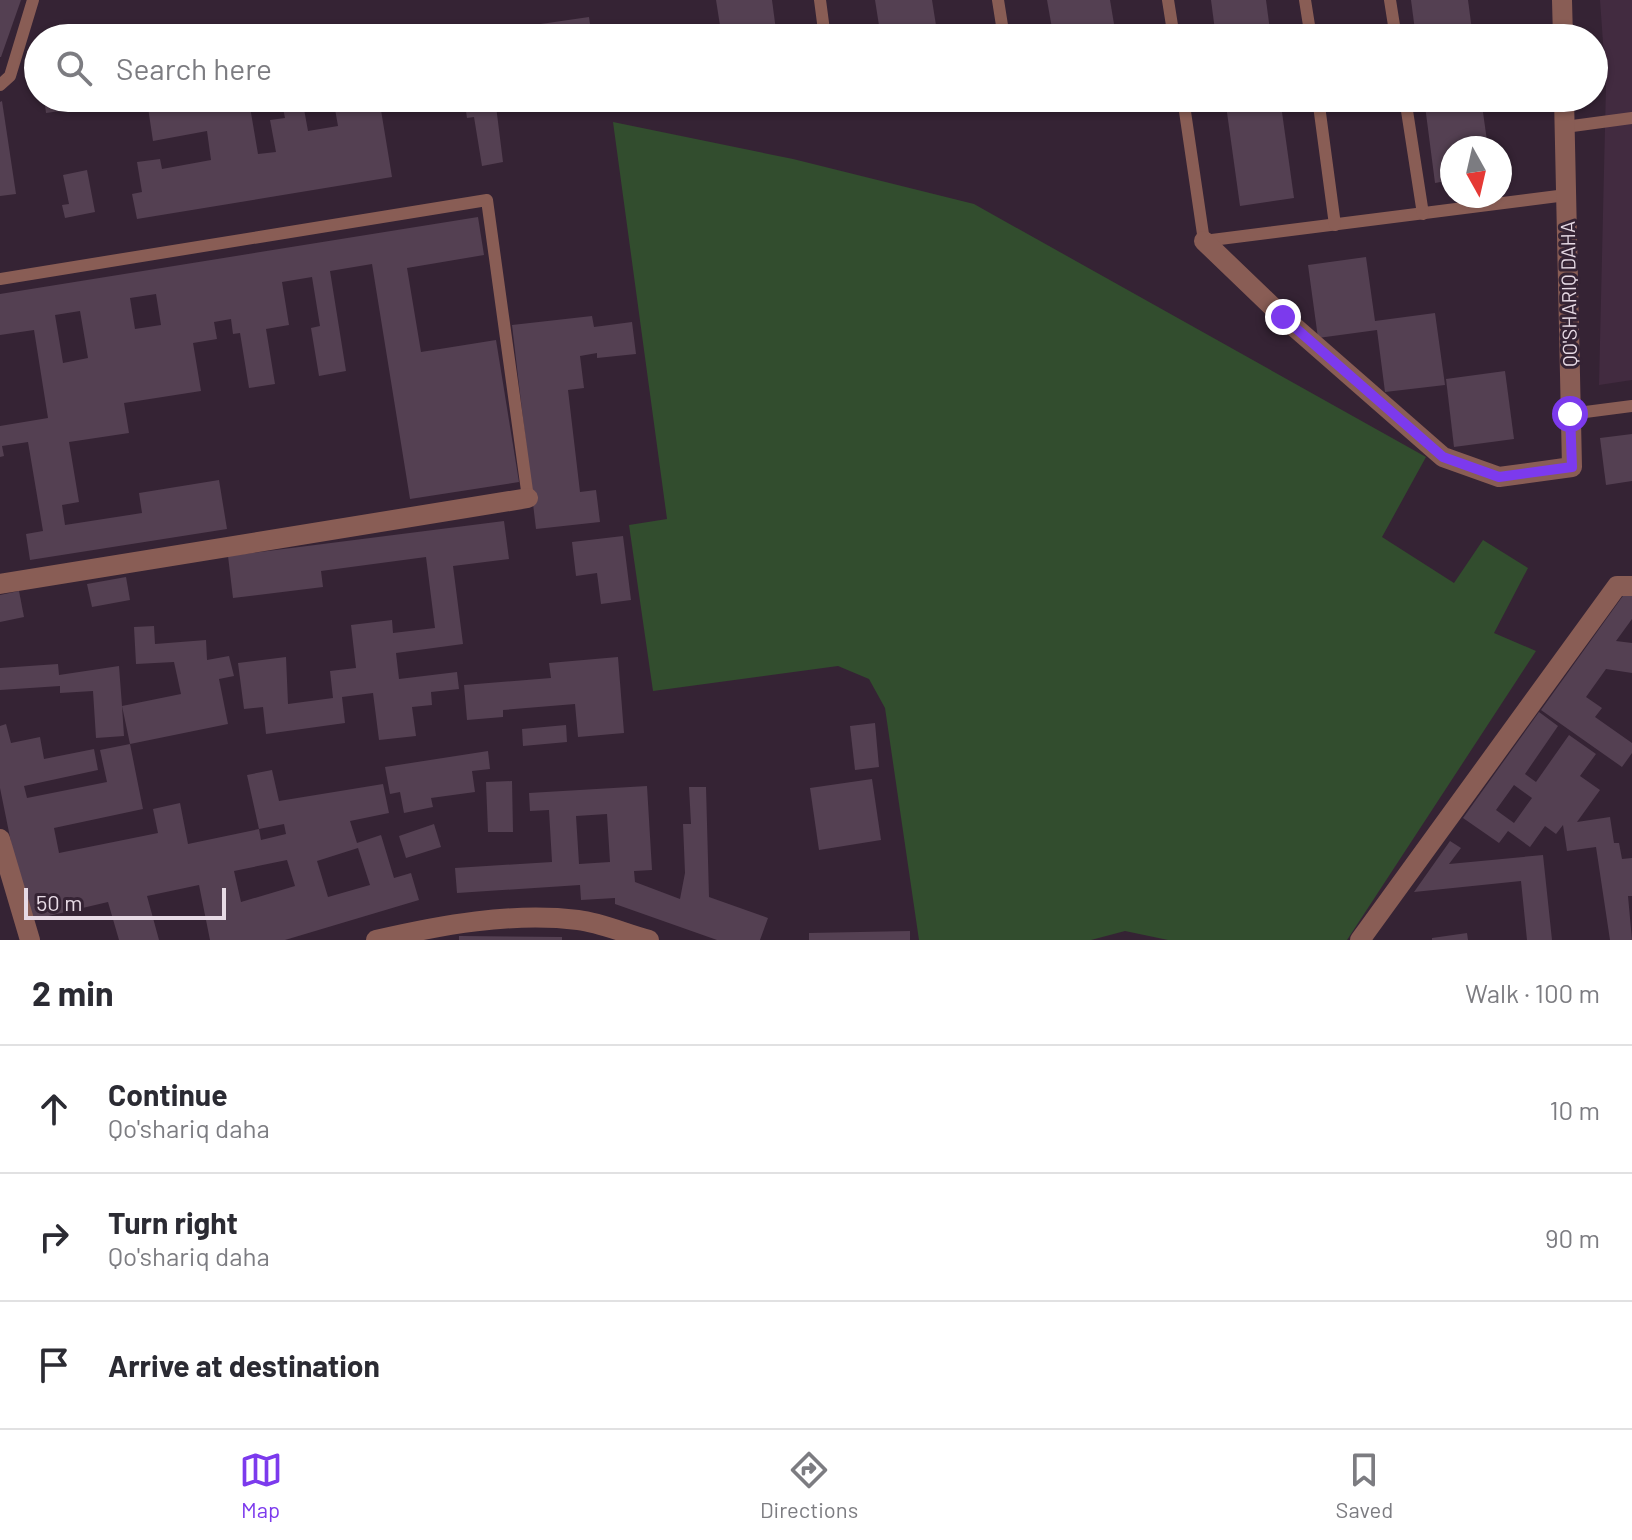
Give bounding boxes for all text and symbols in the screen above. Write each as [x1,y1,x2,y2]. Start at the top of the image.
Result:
search box [24,24,1608,112]
icon: search [52,46,96,90]
text: Search here [116,50,272,86]
north arrow [1440,136,1512,208]
street label: QO'SHARIQ DAHA [1555,221,1581,367]
route end [1265,299,1301,335]
route start [1552,396,1588,432]
scale bar [24,884,226,920]
text: 50 m [36,889,82,915]
text: 2 min [32,972,114,1013]
text: Walk · 100 m [1465,977,1600,1008]
text: Continue [108,1076,228,1112]
icon: ahead [32,1087,76,1131]
text: 10 m [1550,1094,1600,1125]
text: Qo'shariq daha [108,1112,270,1143]
text: Turn right [108,1204,238,1240]
icon: right [32,1215,76,1259]
text: 90 m [1545,1222,1600,1253]
text: Qo'shariq daha [108,1240,270,1271]
icon: arrive [32,1343,76,1387]
text: Arrive at destination [108,1347,380,1383]
tab: Map [239,1448,283,1522]
tab: Directions [760,1448,858,1522]
tab: Saved [1336,1448,1393,1522]

